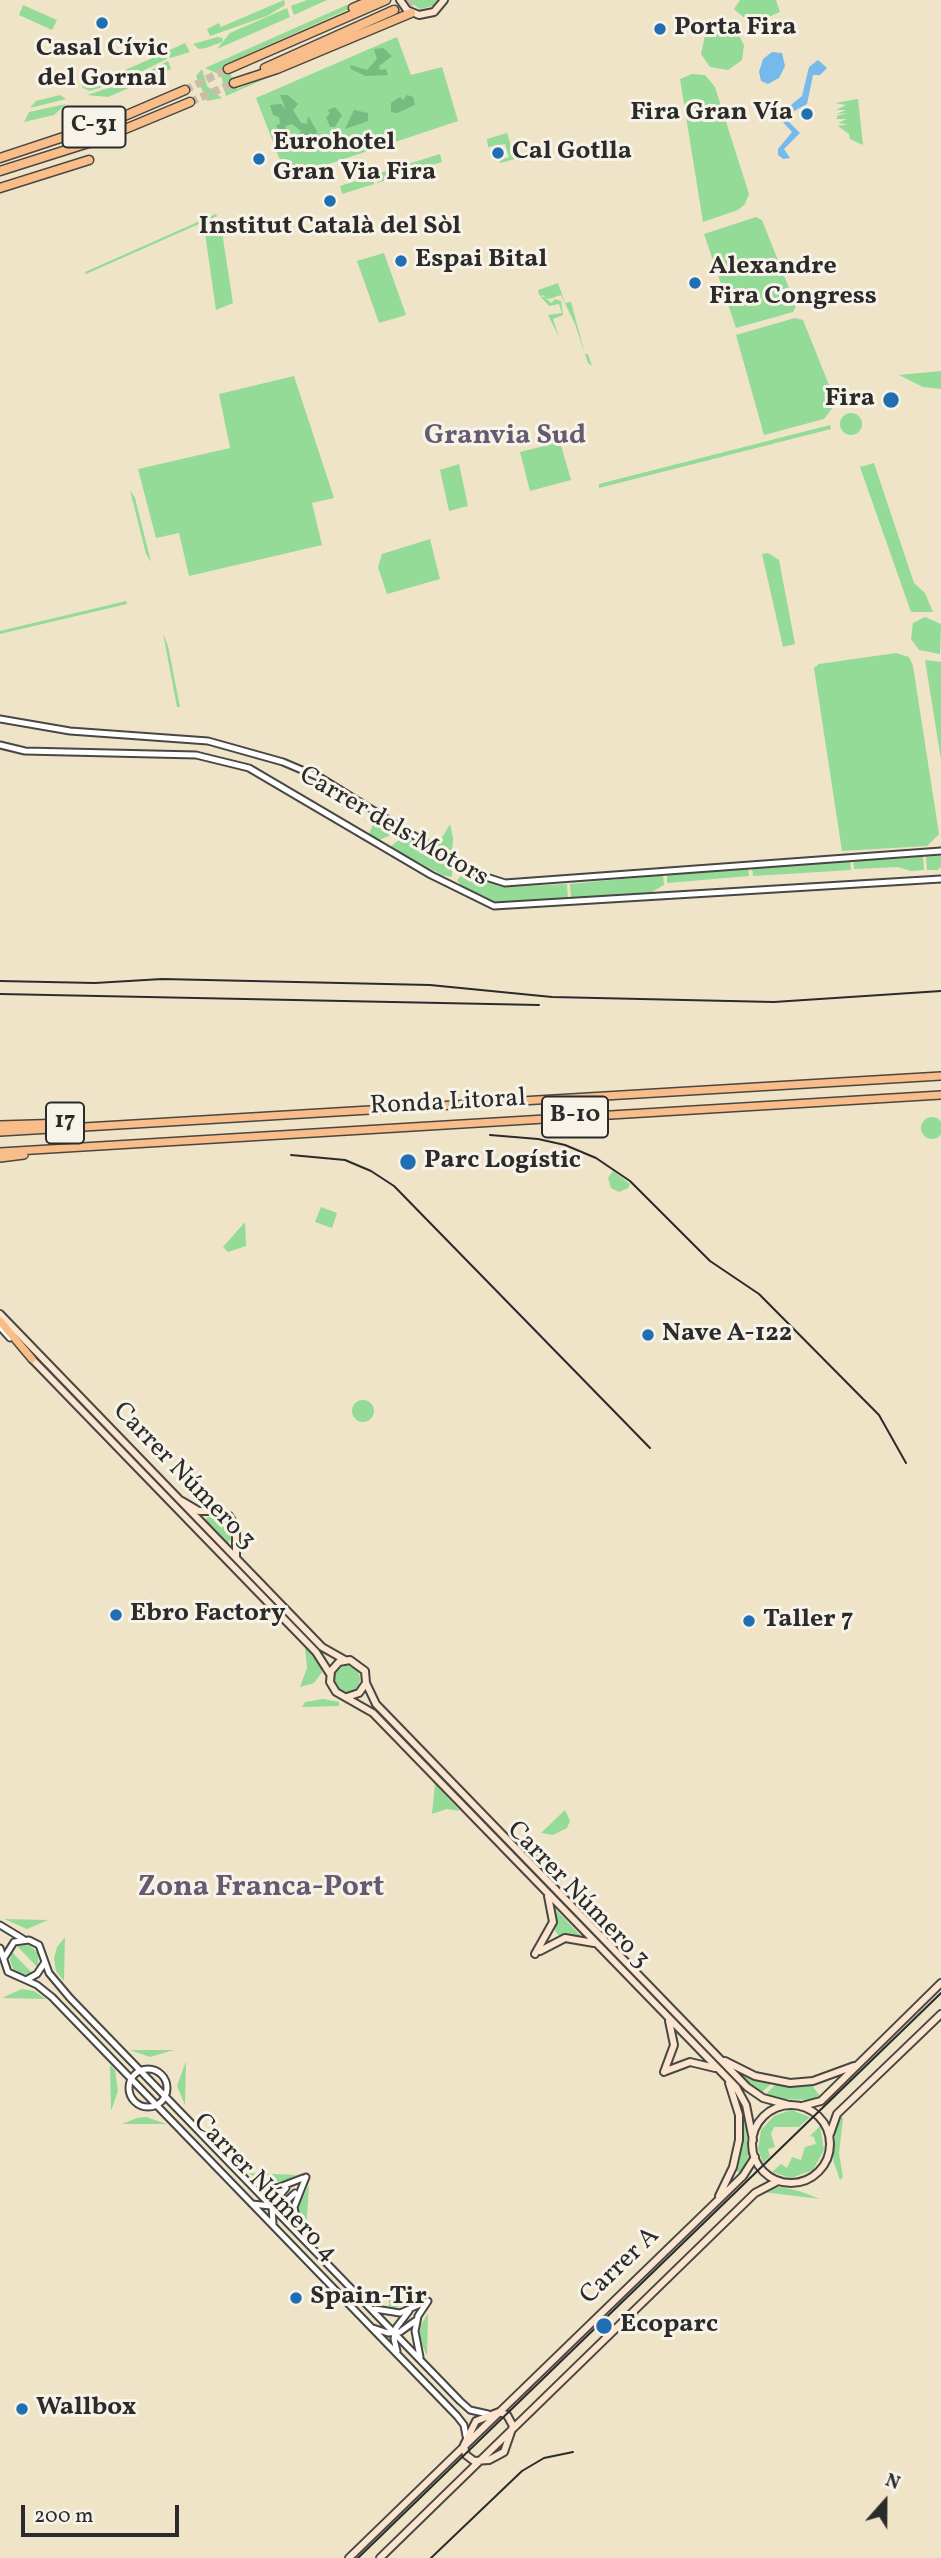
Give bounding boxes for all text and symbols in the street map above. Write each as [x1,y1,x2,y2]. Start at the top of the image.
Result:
place label: Porta Fira [674,13,797,45]
marker: Casal Cívic del Gornal [94,15,110,31]
marker: Porta Fira [652,21,668,37]
place label: Casal Cívic del Gornal [36,34,168,96]
place label: Fira Gran Vía [630,98,793,130]
road number: C-31 [62,106,126,148]
marker: Fira Gran Vía [799,106,815,122]
place label: Eurohotel Gran Via Fira [273,128,436,190]
place label: Cal Gotlla [512,137,632,169]
marker: Cal Gotlla [490,145,506,161]
marker: Eurohotel Gran Via Fira [251,151,267,167]
marker: Institut Català del Sòl [322,193,338,209]
place label: Institut Català del Sòl [199,212,461,244]
place label: Espai Bital [415,245,547,277]
place label: Alexandre Fira Congress [709,252,877,314]
marker: Espai Bital [393,253,409,269]
marker: Alexandre Fira Congress [687,275,703,291]
place label: Fira [825,384,875,416]
marker: Fira [881,390,901,410]
district label: Granvia Sud [424,421,586,455]
street label: Carrer dels Motors [293,761,493,895]
street label: Ronda Litoral [369,1084,527,1124]
road number: B-10 [542,1097,608,1138]
road number: 17 [46,1102,84,1143]
place label: Parc Logístic [424,1146,581,1178]
marker: Parc Logístic [398,1152,418,1172]
place label: Nave A-122 [662,1319,792,1351]
marker: Nave A-122 [640,1327,656,1343]
street label: Carrer Número 3 [105,1397,261,1557]
place label: Ebro Factory [130,1599,286,1631]
place label: Taller 7 [763,1605,853,1637]
marker: Ebro Factory [108,1607,124,1623]
marker: Taller 7 [741,1613,757,1629]
street label: Carrer Número 3 [499,1816,655,1976]
district label: Zona Franca-Port [138,1871,384,1907]
street label: Carrer Número 4 [185,2108,343,2270]
street label: Carrer A [575,2222,667,2312]
place label: Spain-Tir [310,2282,427,2314]
marker: Spain-Tir [288,2290,304,2306]
place label: Ecoparc [620,2310,718,2342]
marker: Ecoparc [594,2316,614,2336]
place label: Wallbox [36,2393,136,2425]
marker: Wallbox [14,2401,30,2417]
north arrow [850,2467,920,2537]
text: N [881,2468,904,2497]
scale bar [24,2492,182,2536]
text: 200 m [34,2502,94,2531]

